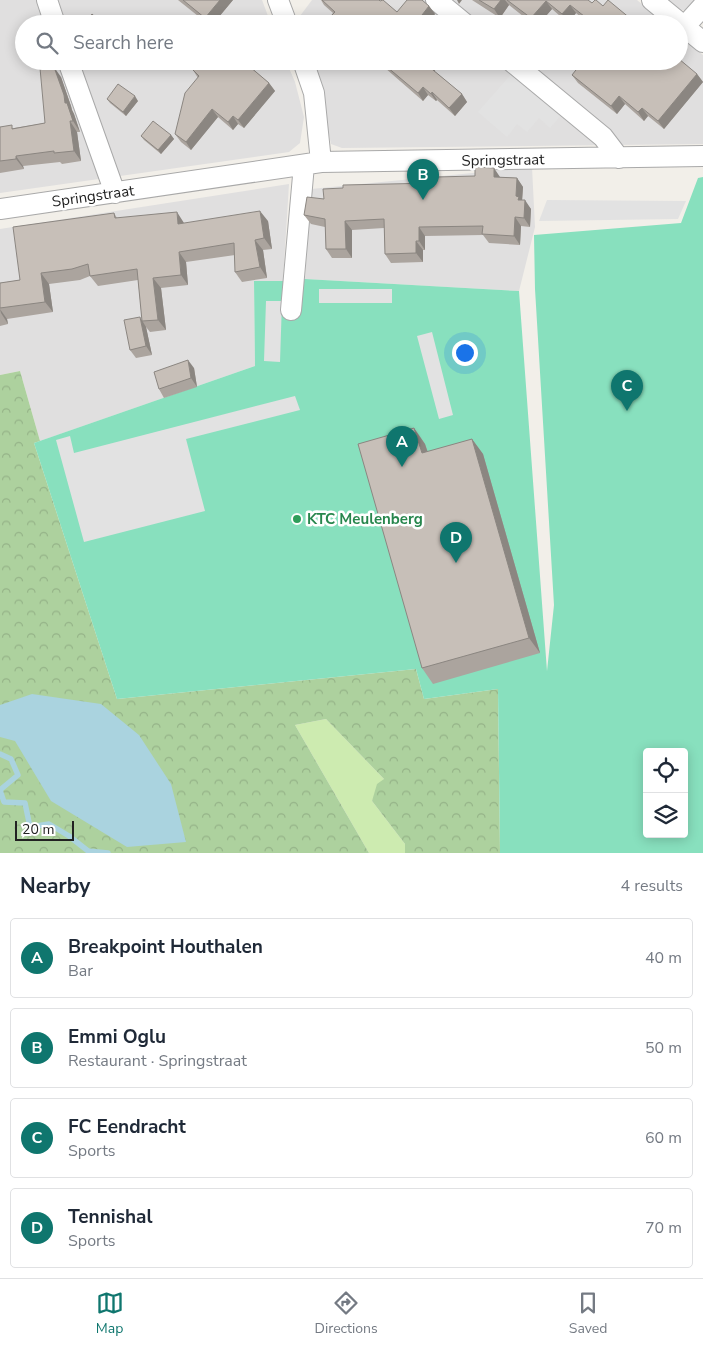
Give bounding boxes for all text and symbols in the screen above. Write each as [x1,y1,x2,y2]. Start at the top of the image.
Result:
search box [15,15,688,70]
icon: search [33,29,61,57]
text: Search here [73,30,174,56]
street label: Springstraat [461,149,545,171]
pin: B [407,159,439,200]
street label: Springstraat [51,180,136,212]
your location [452,340,478,366]
pin: C [611,370,643,411]
pin: A [386,426,418,467]
place label: KTC Meulenberg [307,509,423,529]
marker: KTC Meulenberg [291,513,303,525]
pin: D [440,522,472,563]
map controls [643,748,688,838]
button: locate [643,748,688,793]
button: layers [643,793,688,838]
scale bar [15,818,74,841]
text: 20 m [22,820,54,839]
text: Nearby [20,872,90,900]
text: 4 results [621,875,683,897]
text: Breakpoint Houthalen [68,934,263,960]
text: A [31,947,43,969]
text: 40 m [645,947,682,969]
text: Bar [68,960,93,982]
text: Emmi Oglu [68,1024,166,1050]
text: B [31,1037,43,1059]
text: 50 m [645,1037,682,1059]
text: Restaurant · Springstraat [68,1050,247,1072]
text: FC Eendracht [68,1114,186,1140]
text: C [32,1127,42,1149]
text: 60 m [645,1127,682,1149]
text: Sports [68,1140,116,1162]
text: Tennishal [68,1204,153,1230]
text: D [31,1217,43,1239]
text: 70 m [645,1217,682,1239]
text: Sports [68,1230,116,1252]
tab: Map [96,1289,124,1338]
tab: Directions [315,1289,378,1338]
tab: Saved [569,1289,607,1338]

